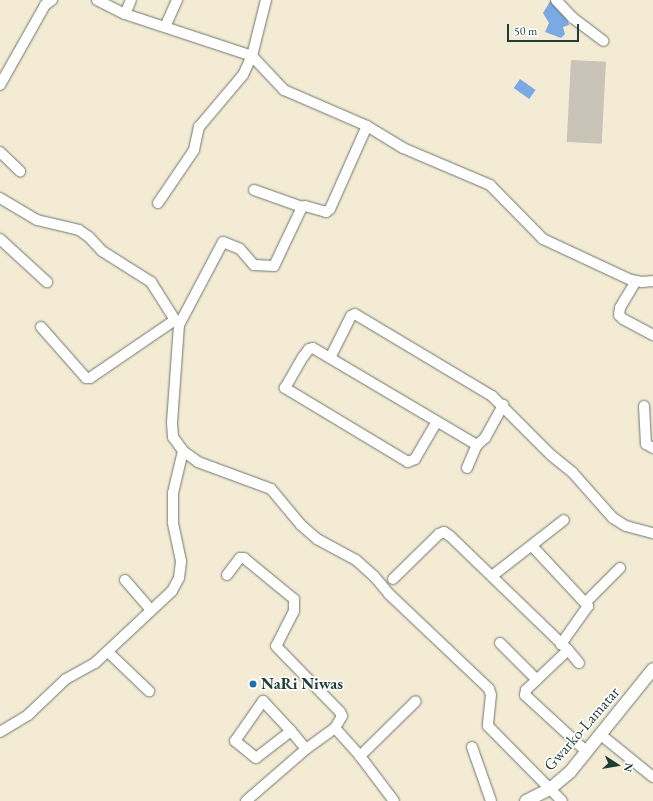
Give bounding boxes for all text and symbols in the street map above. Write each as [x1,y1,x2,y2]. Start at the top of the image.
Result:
scale bar [509,16,581,42]
text: 50 m [514,23,537,39]
place label: NaRi Niwas [261,674,343,694]
marker: NaRi Niwas [248,679,258,689]
street label: Gwarko-Lamatar [540,683,624,775]
north arrow [597,745,637,785]
text: N [621,762,637,773]

